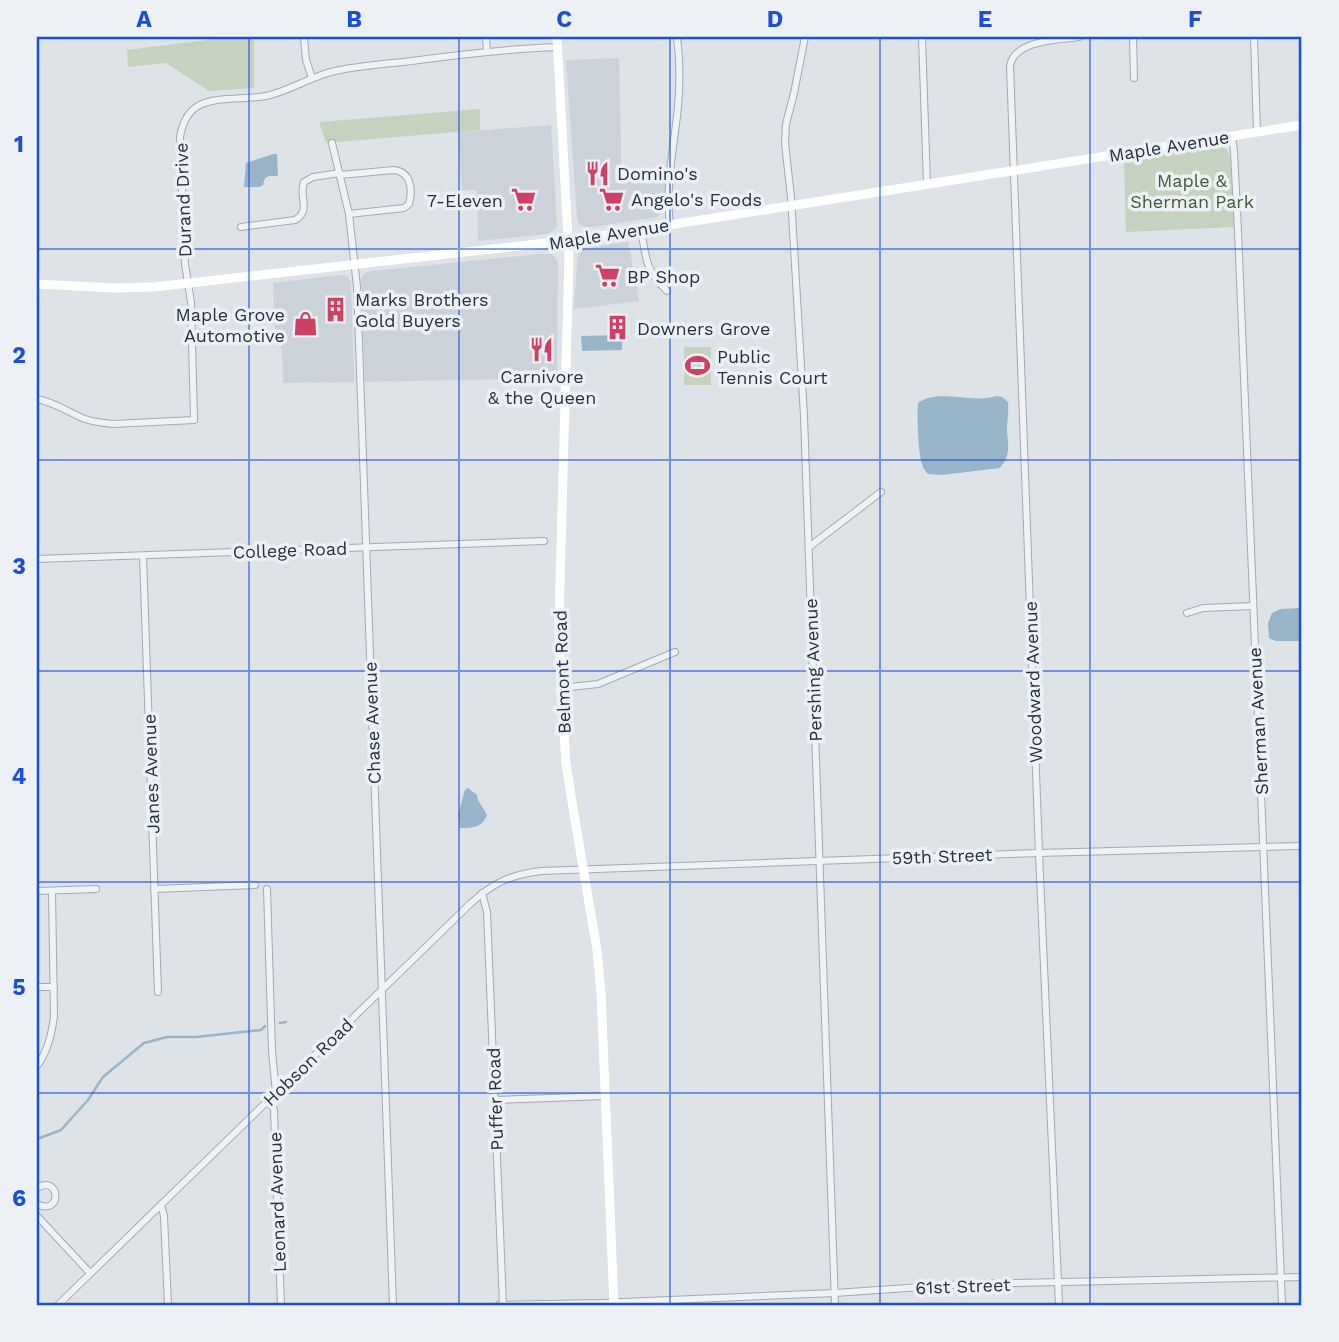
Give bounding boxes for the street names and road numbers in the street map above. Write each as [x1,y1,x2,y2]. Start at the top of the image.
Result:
street label: Maple Avenue [1107,126,1231,166]
street label: Durand Drive [171,142,195,258]
street label: Maple Avenue [547,214,671,254]
street label: College Road [232,538,348,562]
street label: Pershing Avenue [800,598,826,742]
street label: Woodward Avenue [1020,601,1046,763]
street label: Belmont Road [549,610,575,734]
street label: Sherman Avenue [1244,647,1272,795]
street label: Chase Avenue [359,661,385,785]
street label: Janes Avenue [138,714,164,834]
street label: 59th Street [891,844,993,868]
street label: Hobson Road [259,1014,357,1110]
street label: Puffer Road [483,1047,507,1151]
street label: Leonard Avenue [264,1131,290,1273]
street label: 61st Street [915,1274,1011,1298]

